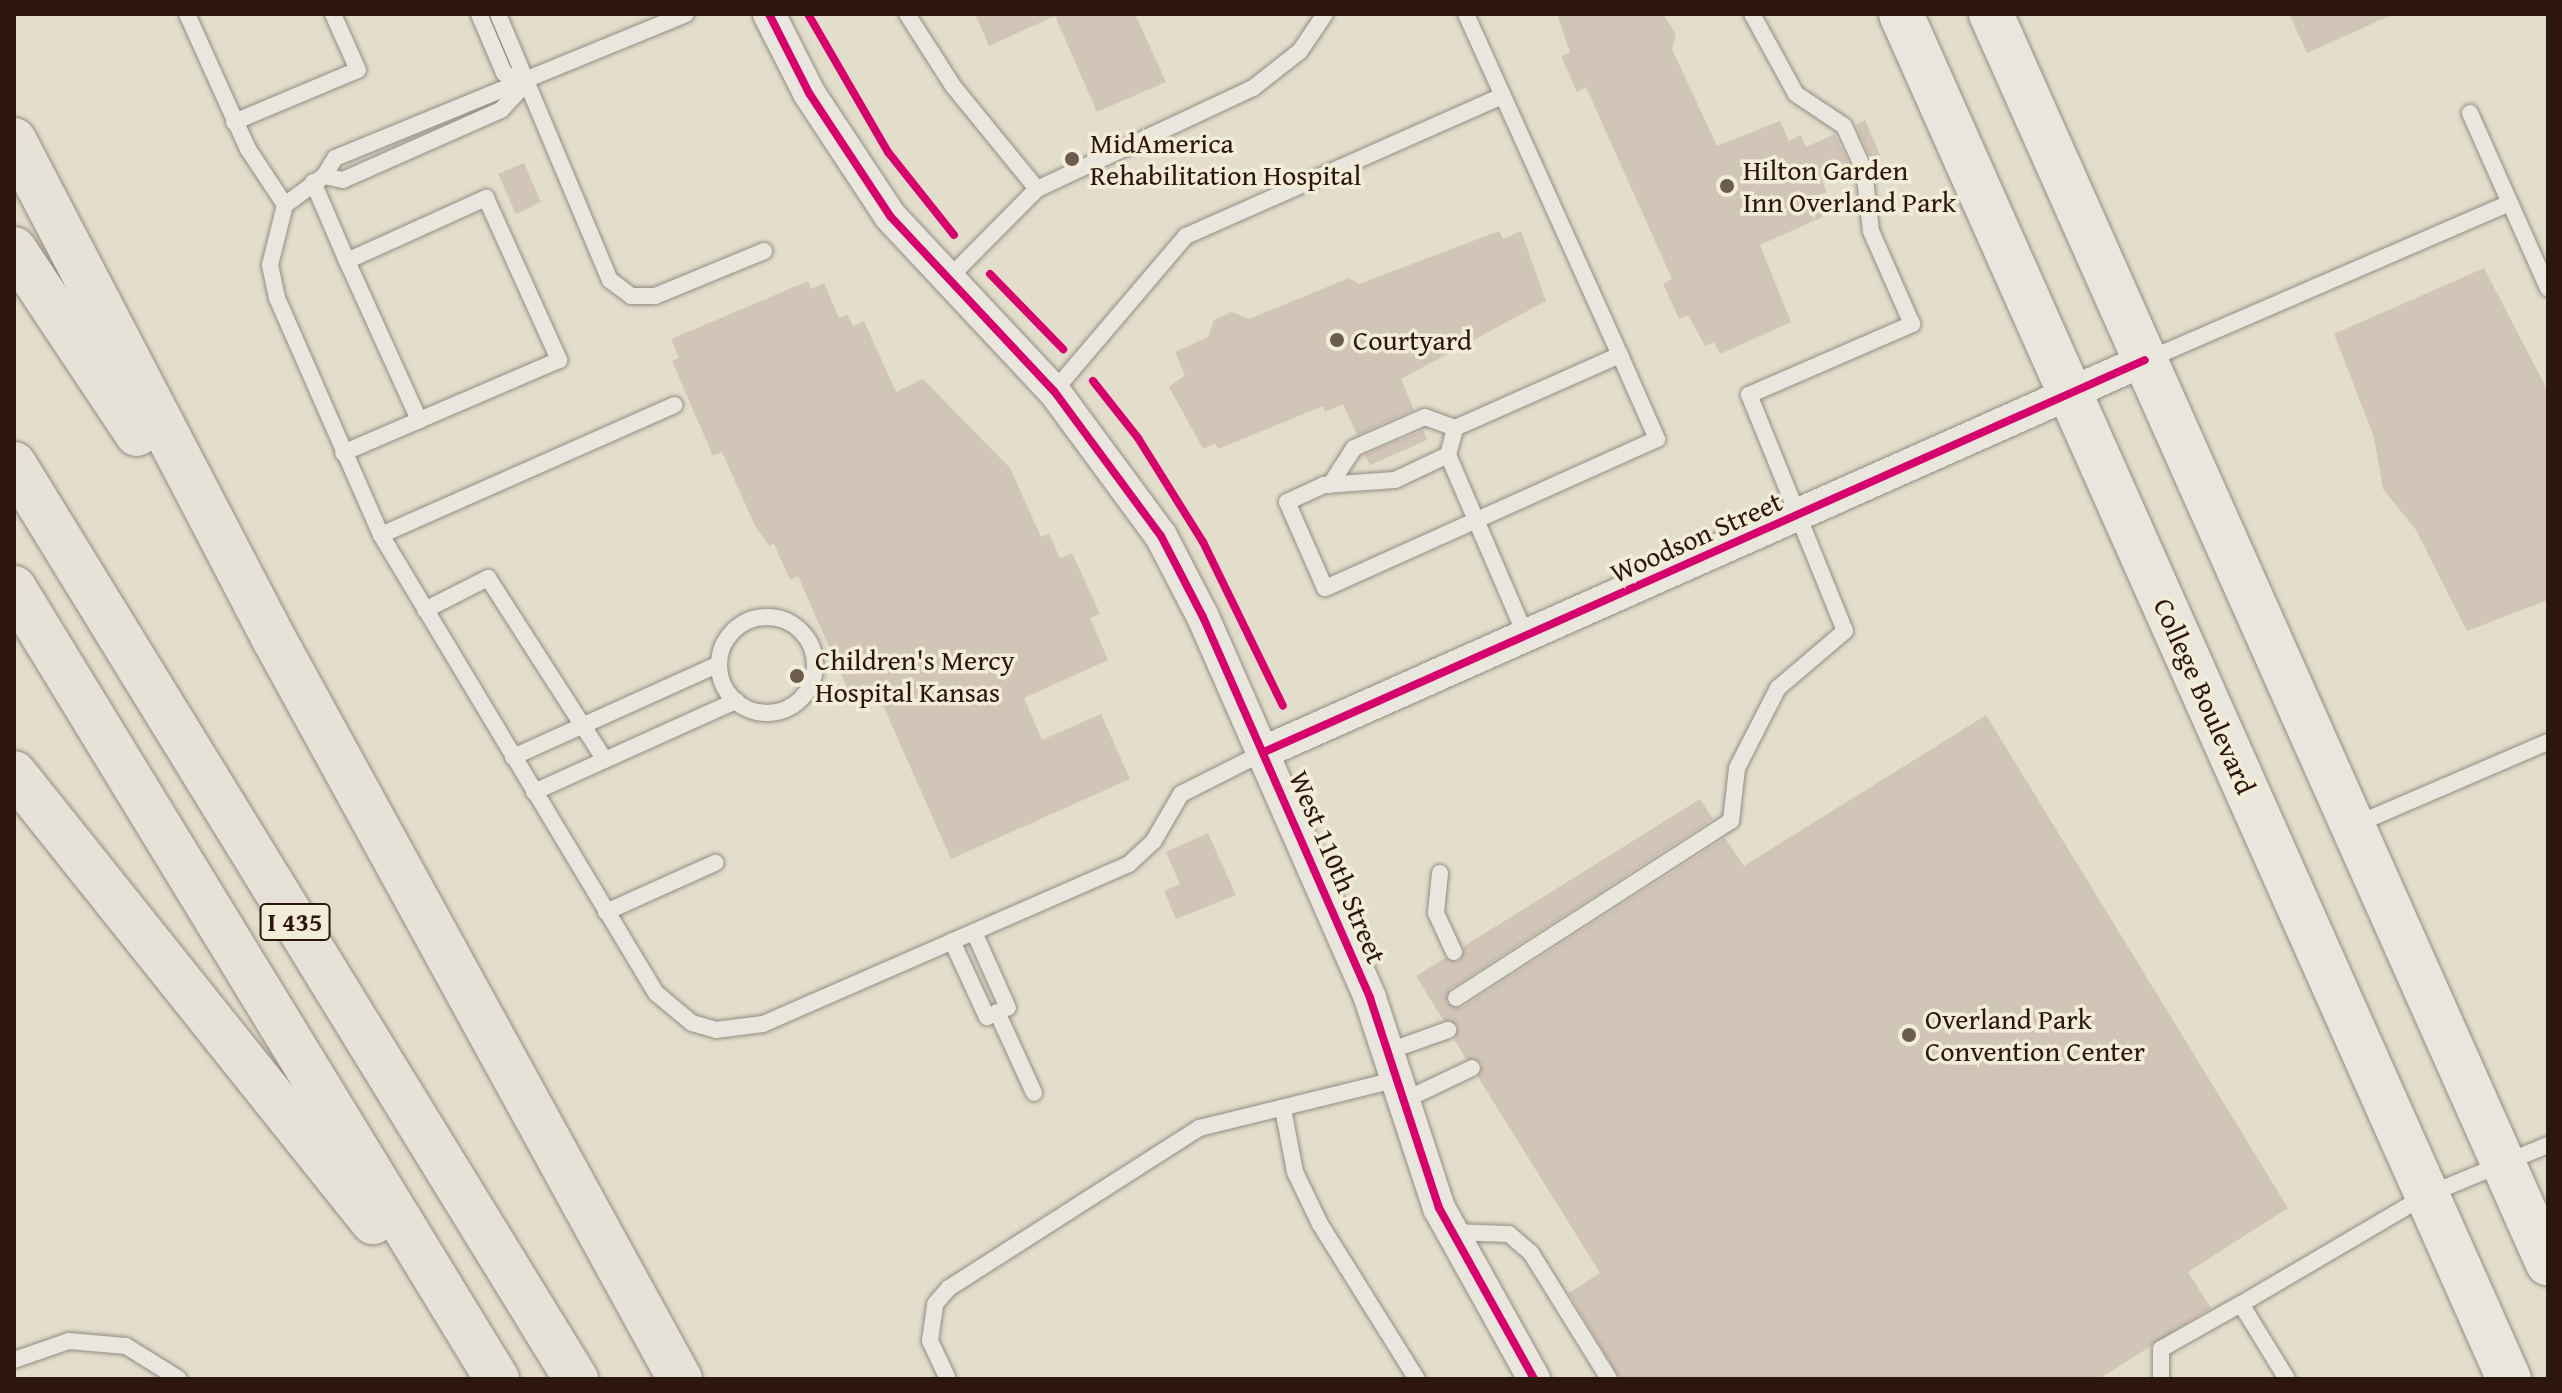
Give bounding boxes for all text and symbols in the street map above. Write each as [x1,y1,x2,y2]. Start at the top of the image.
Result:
place label: MidAmerica Rehabilitation Hospital [1090,126,1361,192]
marker: MidAmerica Rehabilitation Hospital [1061,148,1083,170]
place label: Hilton Garden Inn Overland Park [1743,153,1956,219]
marker: Hilton Garden Inn Overland Park [1718,177,1736,195]
place label: Courtyard [1353,323,1472,357]
marker: Courtyard [1328,331,1346,349]
street label: Woodson Street [1605,484,1787,590]
street label: College Boulevard [2147,593,2263,799]
place label: Children's Mercy Hospital Kansas [815,643,1015,709]
marker: Children's Mercy Hospital Kansas [786,665,808,687]
street label: West 110th Street [1282,766,1394,968]
road number: I 435 [259,900,331,944]
place label: Overland Park Convention Center [1925,1002,2145,1068]
marker: Overland Park Convention Center [1900,1026,1918,1044]

